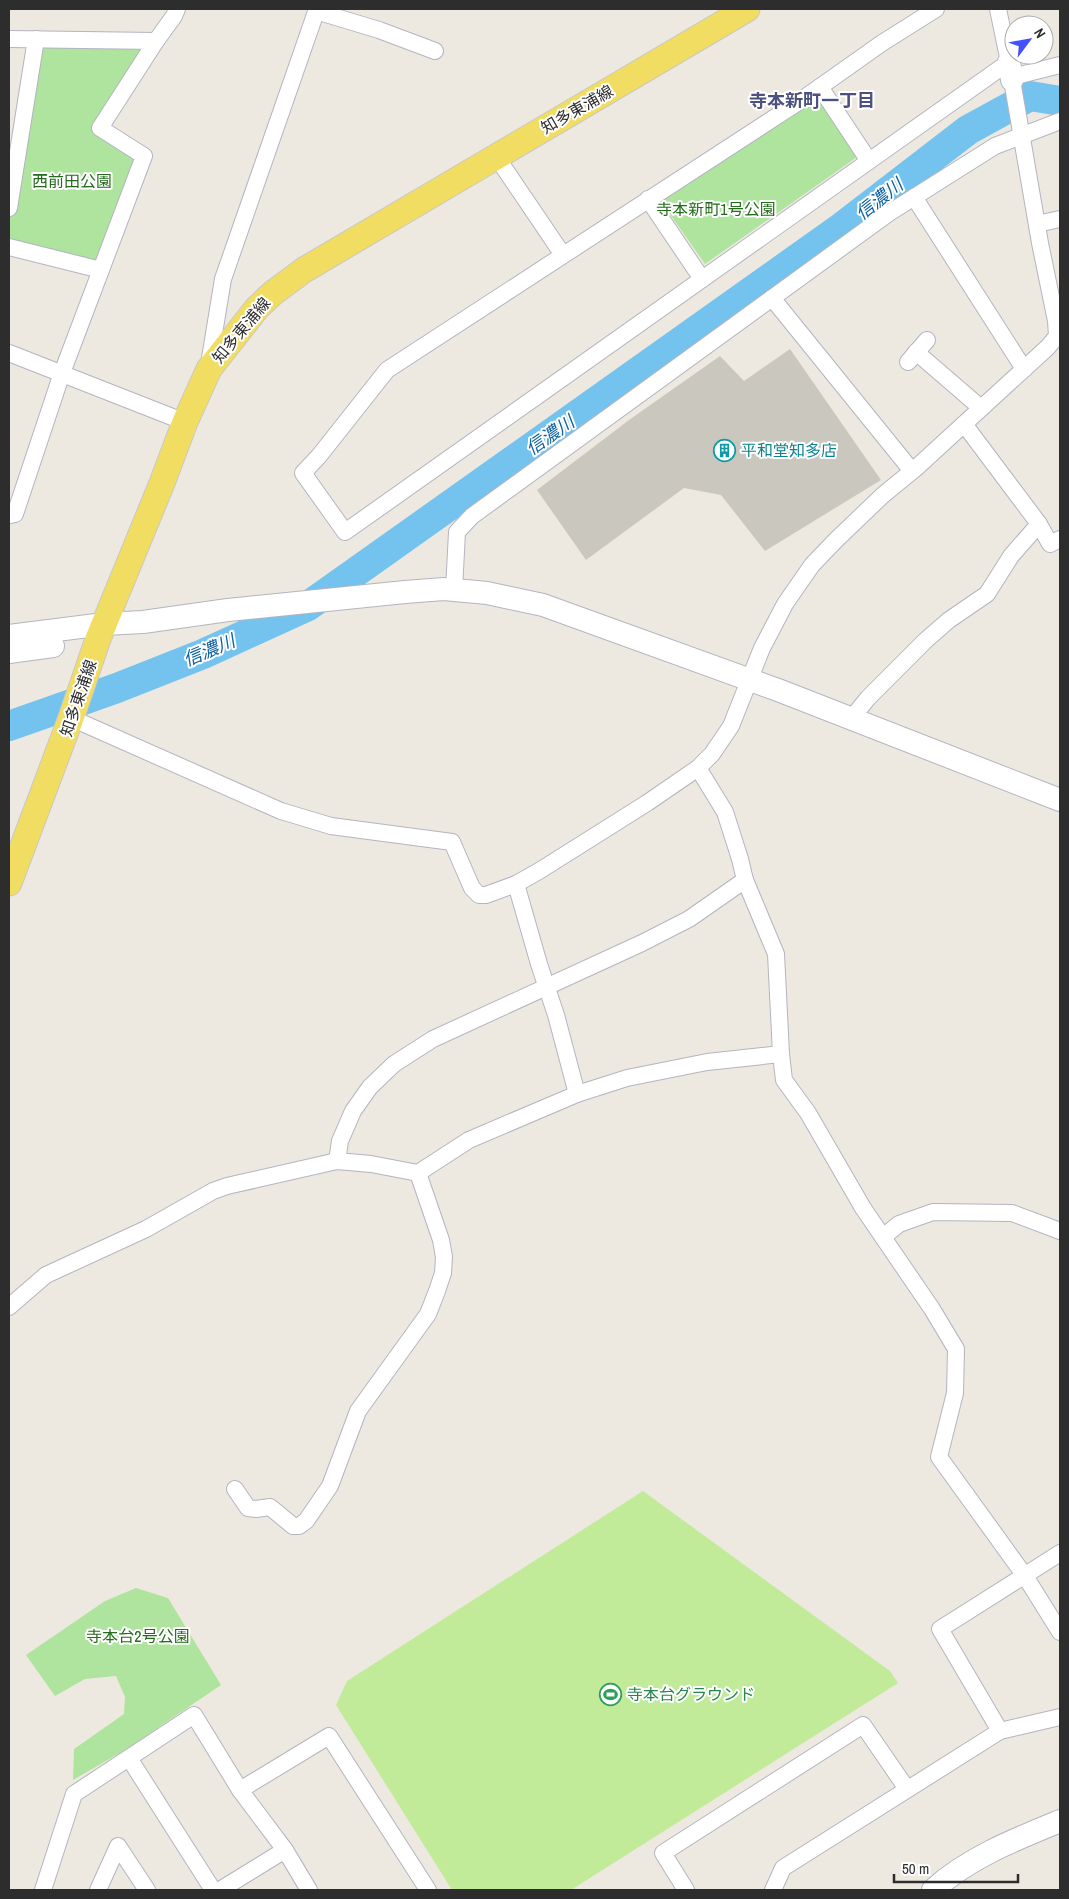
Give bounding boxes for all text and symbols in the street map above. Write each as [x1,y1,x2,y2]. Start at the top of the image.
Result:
north arrow [1004,15,1054,65]
text: N [1030,25,1050,41]
street label: 知多東浦線 [537,79,617,139]
district label: 寺本新町一丁目 [749,88,875,113]
park label: 西前田公園 [32,170,112,192]
water label: 信濃川 [850,171,910,225]
park label: 寺本新町1号公園 [656,198,776,220]
street label: 知多東浦線 [207,292,275,368]
water label: 信濃川 [521,408,581,461]
building icon: 平和堂知多店 [713,438,737,462]
place label: 平和堂知多店 [741,439,837,461]
water label: 信濃川 [179,627,241,672]
street label: 知多東浦線 [55,657,101,739]
park label: 寺本台2号公園 [86,1625,190,1647]
sports icon: 寺本台グラウンド [599,1682,623,1706]
place label: 寺本台グラウンド [627,1683,755,1705]
scale bar [894,1852,1018,1884]
text: 50 m [902,1858,929,1879]

